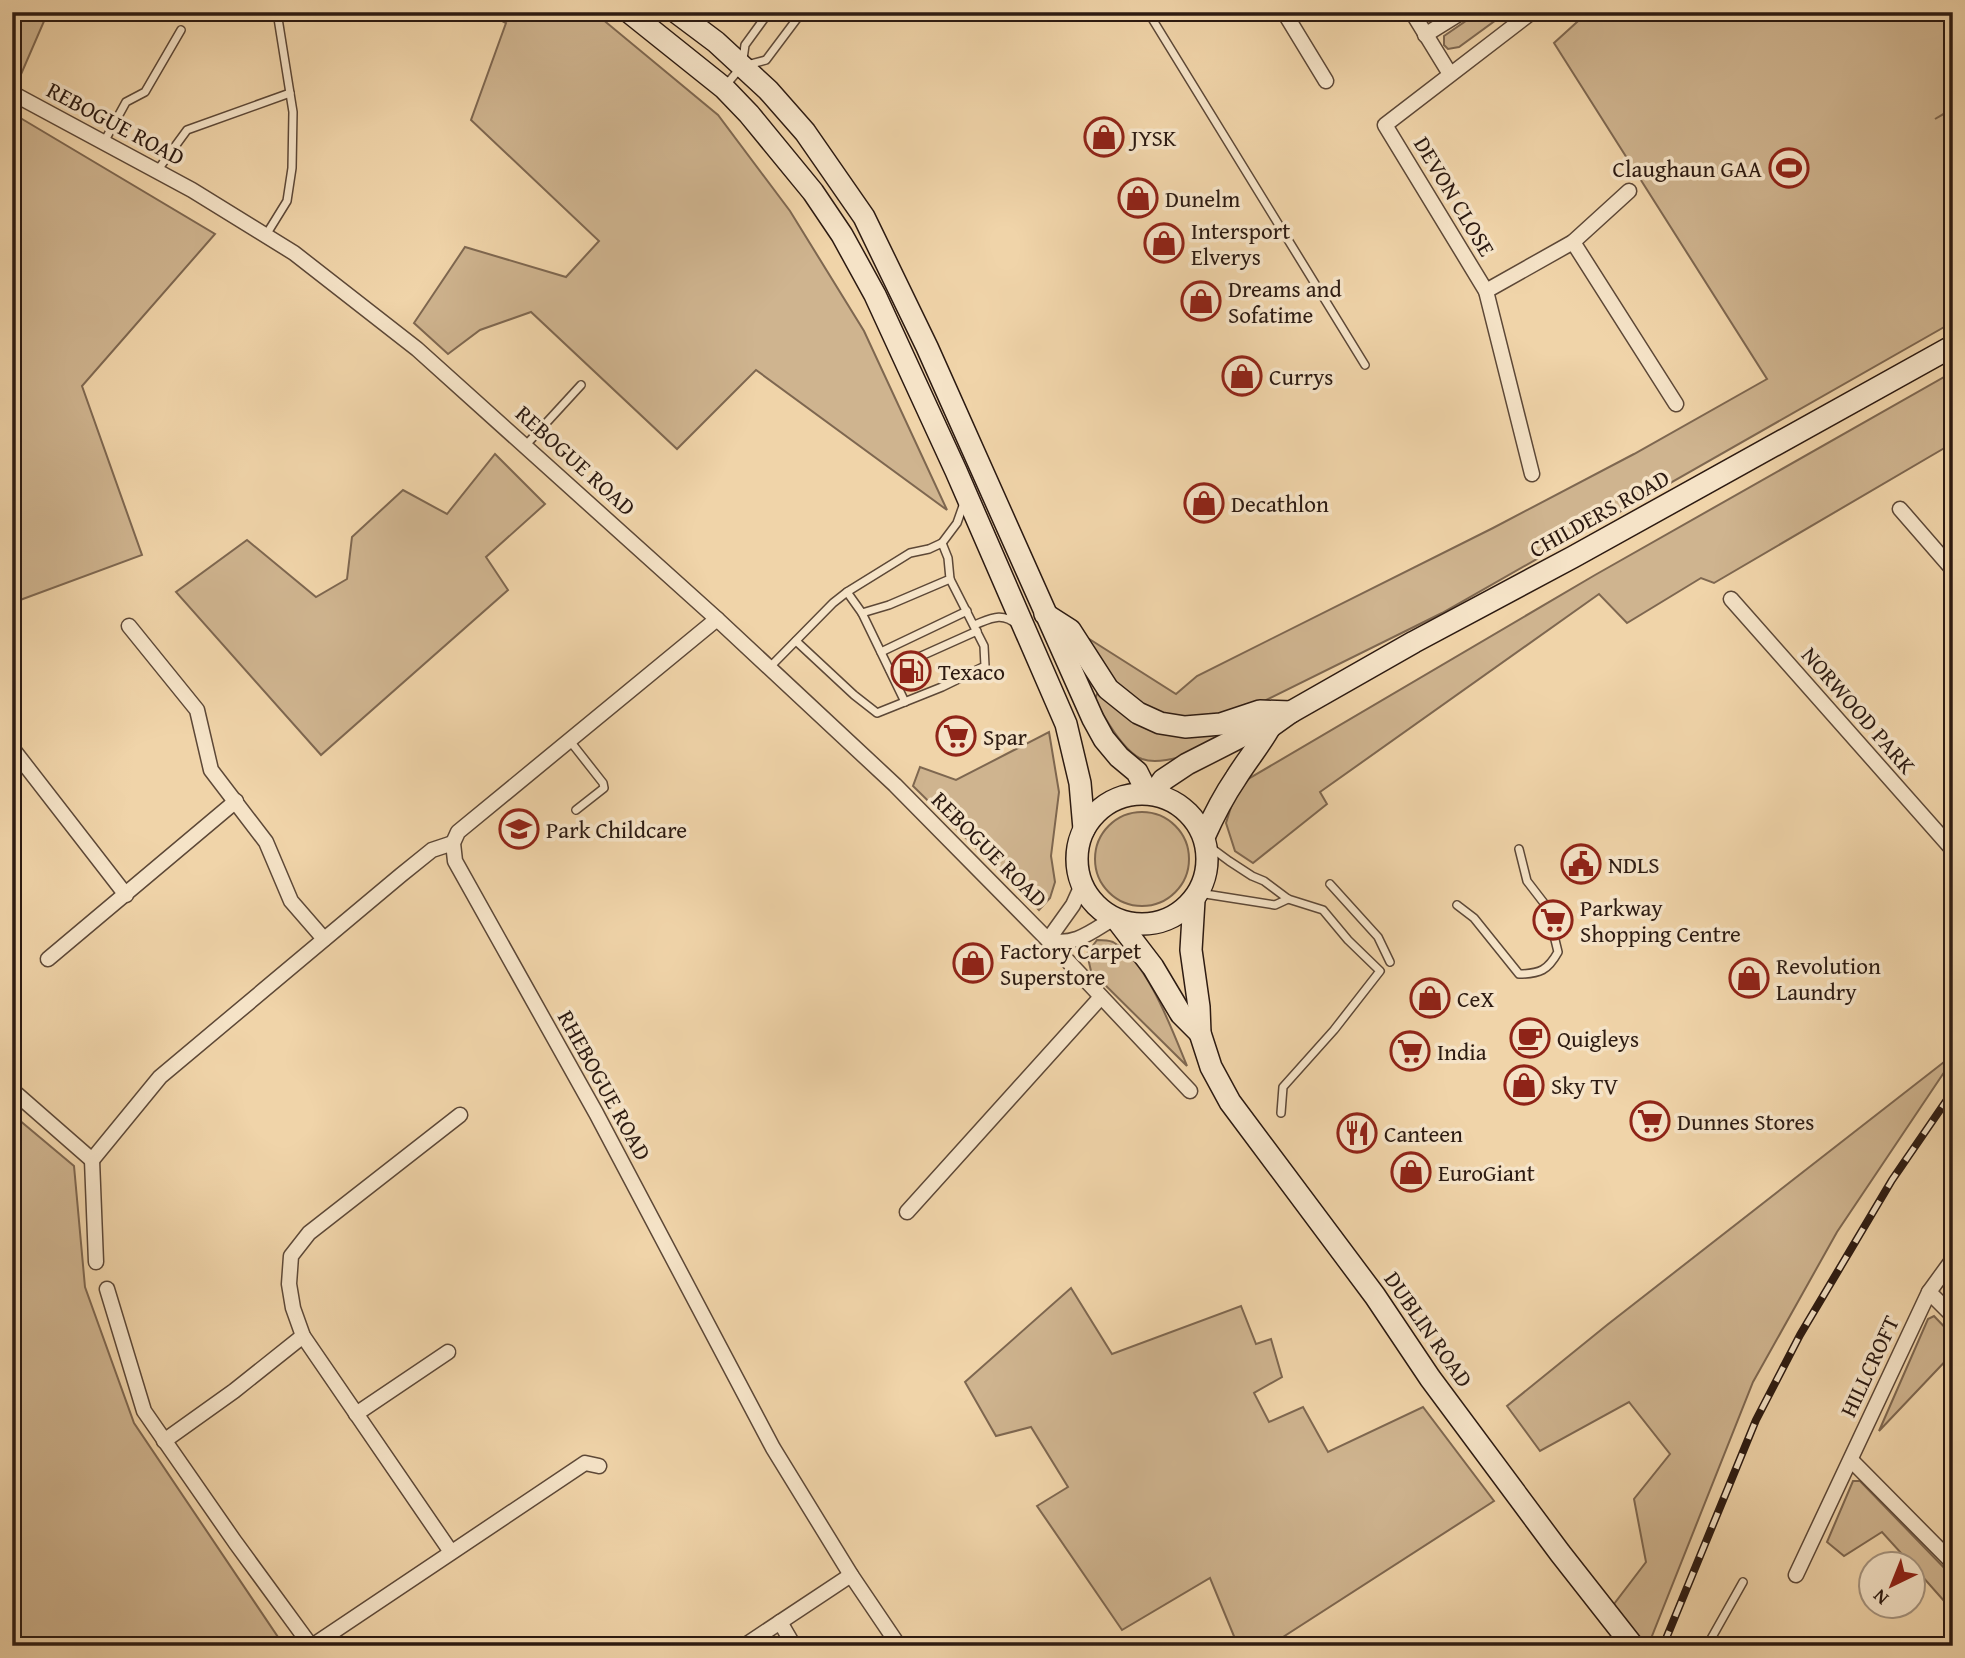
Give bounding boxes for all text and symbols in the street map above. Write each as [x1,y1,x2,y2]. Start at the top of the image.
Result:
street label: REBOGUE ROAD [41,73,191,173]
shop icon: JYSK [1083,116,1125,158]
place label: JYSK [1128,121,1177,154]
street label: DEVON CLOSE [1406,130,1504,262]
sports icon: Claughaun GAA [1768,147,1810,189]
place label: Claughaun GAA [1613,152,1762,185]
shop icon: Dunelm [1117,177,1159,219]
place label: Dunelm [1165,182,1241,215]
place label: Intersport Elverys [1191,214,1290,273]
shop icon: Intersport Elverys [1143,222,1185,264]
place label: Dreams and Sofatime [1228,272,1343,331]
shop icon: Dreams and Sofatime [1180,280,1222,322]
shop icon: Currys [1221,355,1263,397]
place label: Currys [1269,360,1334,393]
street label: REBOGUE ROAD [509,397,643,523]
street label: CHILDERS ROAD [1523,461,1675,565]
shop icon: Decathlon [1183,482,1225,524]
place label: Decathlon [1231,487,1329,520]
street label: NORWOOD PARK [1794,639,1924,781]
fuel station icon: Texaco [890,650,932,692]
place label: Texaco [938,655,1005,688]
supermarket icon: Spar [935,715,977,757]
place label: Spar [983,720,1028,753]
street label: REBOGUE ROAD [925,784,1055,914]
school or university icon: Park Childcare [498,808,540,850]
place label: Park Childcare [546,813,687,846]
public building icon: NDLS [1560,843,1602,885]
place label: NDLS [1608,848,1659,881]
place label: Parkway Shopping Centre [1580,891,1741,950]
supermarket icon: Parkway Shopping Centre [1532,899,1574,941]
place label: Factory Carpet Superstore [1000,934,1141,993]
shop icon: Factory Carpet Superstore [952,942,994,984]
place label: Revolution Laundry [1776,949,1881,1008]
shop icon: Revolution Laundry [1728,957,1770,999]
shop icon: CeX [1409,977,1451,1019]
place label: CeX [1457,982,1495,1015]
street label: RHEBOGUE ROAD [550,1004,660,1166]
cafe icon: Quigleys [1509,1017,1551,1059]
place label: Quigleys [1557,1022,1639,1055]
supermarket icon: India [1389,1030,1431,1072]
place label: India [1437,1035,1487,1068]
shop icon: Sky TV [1503,1064,1545,1106]
place label: Sky TV [1551,1069,1618,1102]
supermarket icon: Dunnes Stores [1629,1100,1671,1142]
place label: Dunnes Stores [1677,1105,1814,1138]
restaurant icon: Canteen [1336,1112,1378,1154]
place label: Canteen [1384,1117,1463,1150]
shop icon: EuroGiant [1390,1151,1432,1193]
place label: EuroGiant [1438,1156,1535,1189]
street label: DUBLIN ROAD [1377,1264,1481,1394]
street label: HILLCROFT [1831,1310,1907,1422]
north arrow [1856,1550,1926,1620]
text: N [1866,1583,1895,1612]

